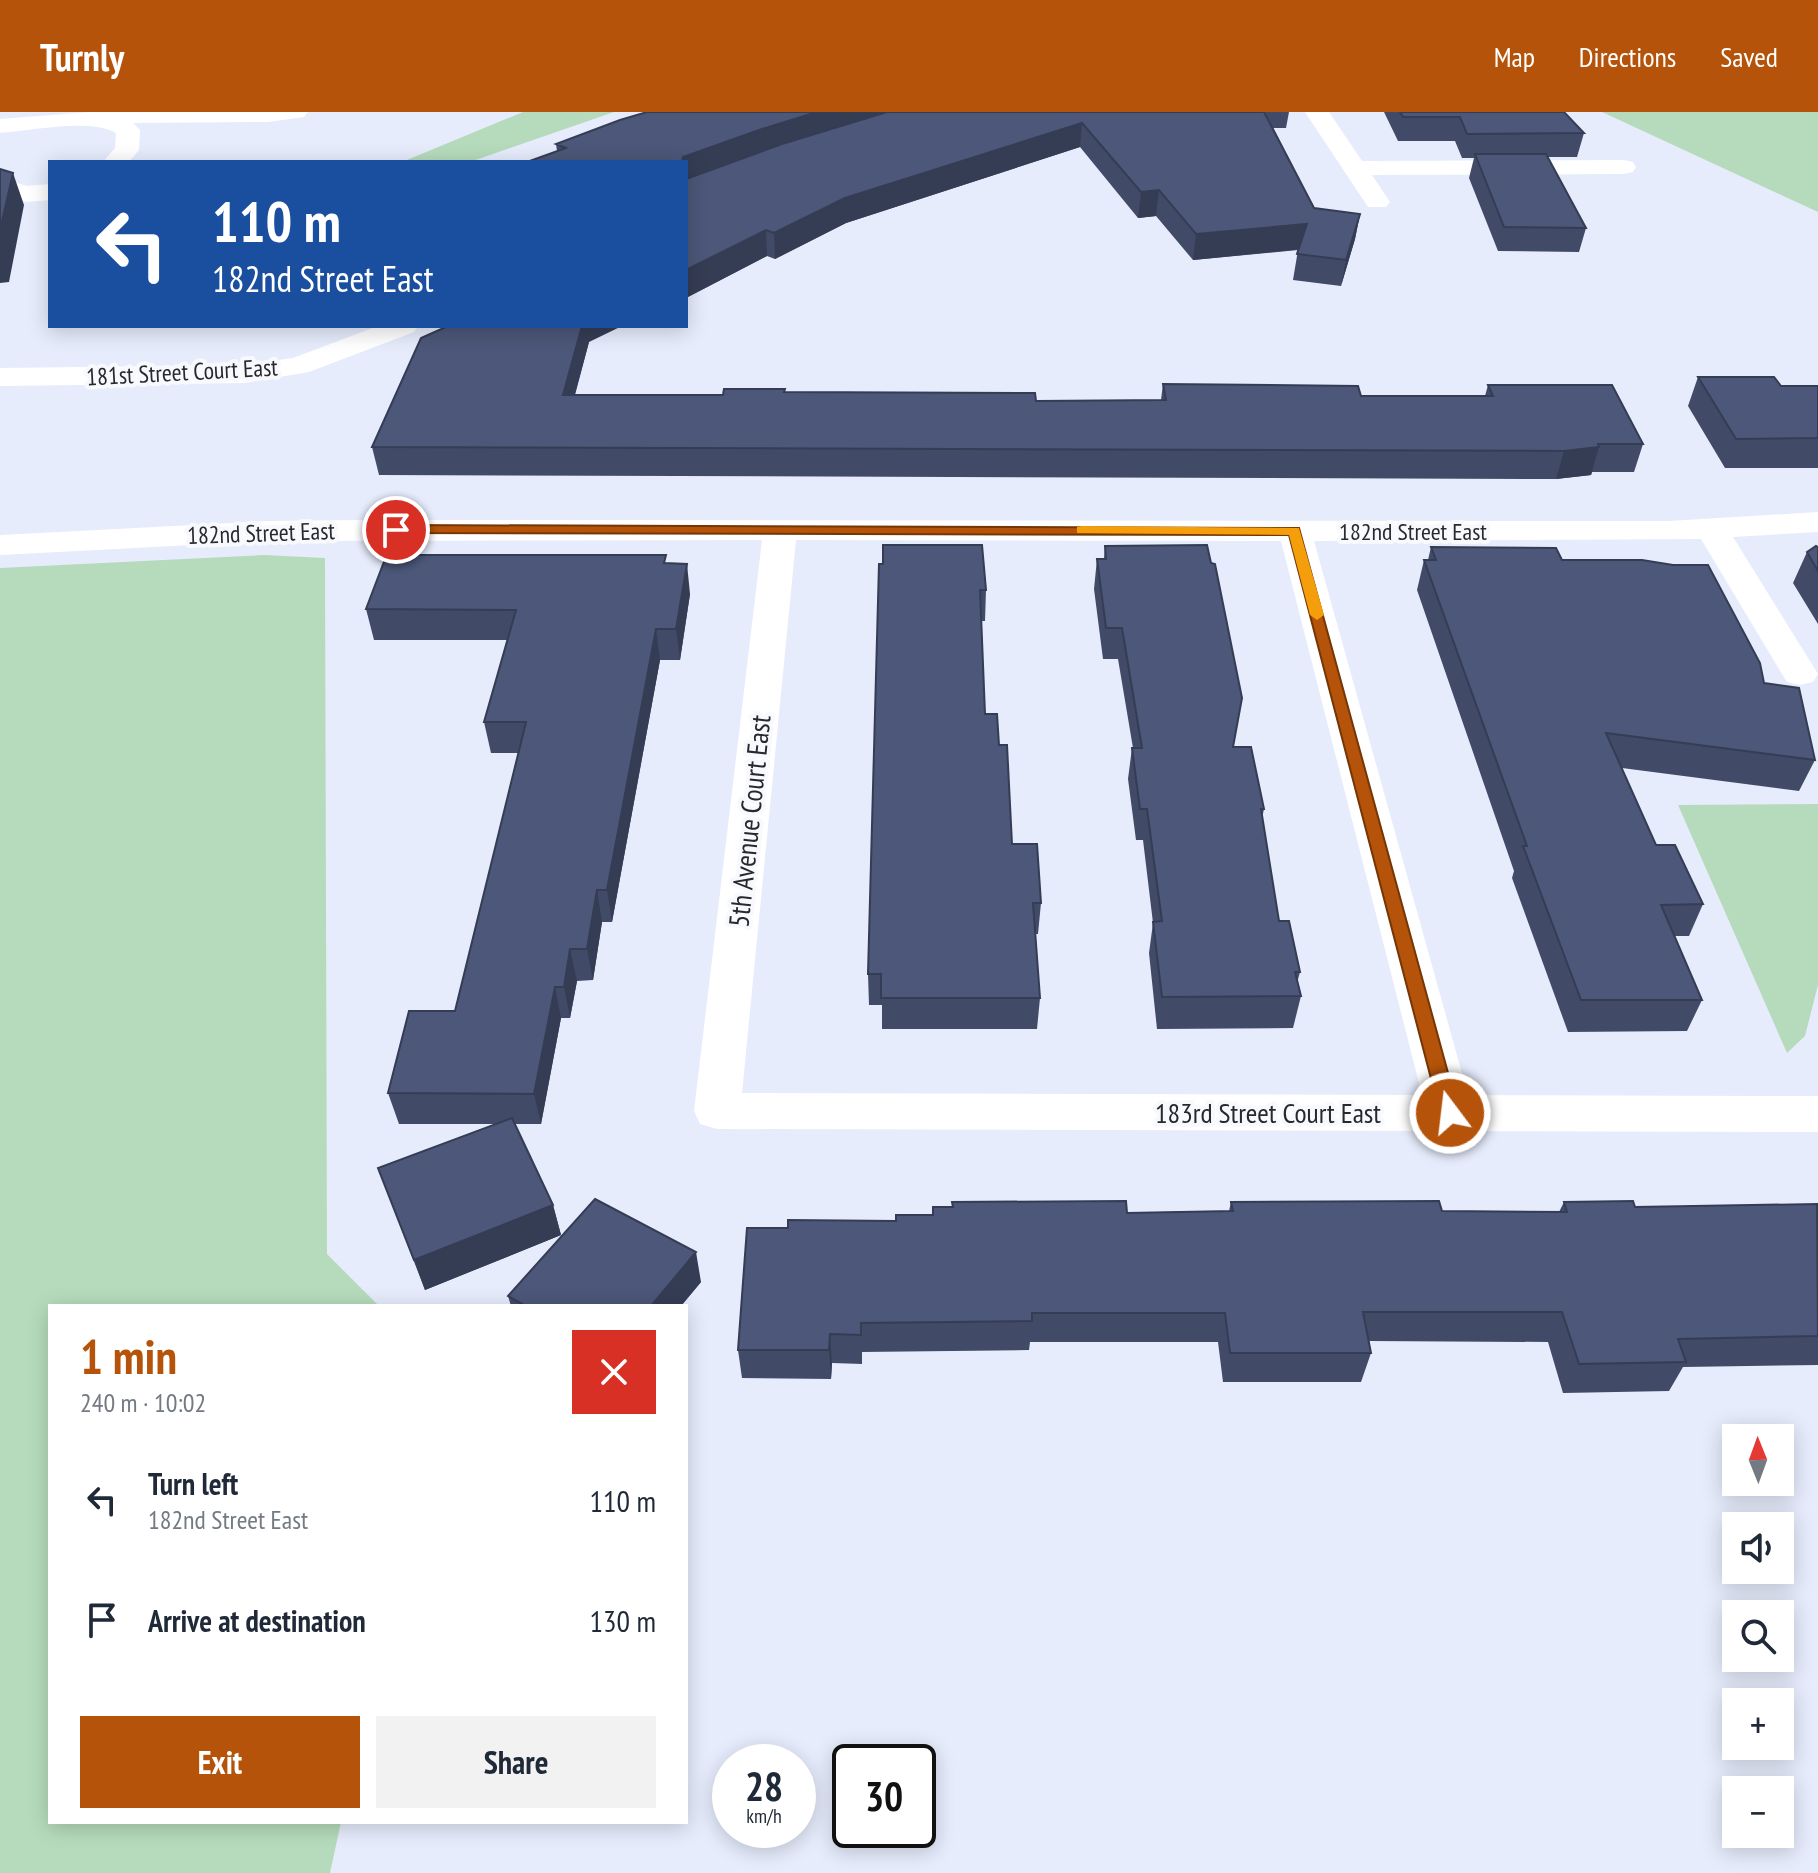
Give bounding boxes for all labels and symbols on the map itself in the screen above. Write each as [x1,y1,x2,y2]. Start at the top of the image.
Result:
street label: 181st Street Court East [86,351,279,392]
pin [362,496,430,564]
street label: 182nd Street East [187,515,336,551]
street label: 182nd Street East [1339,516,1487,547]
street label: 5th Avenue Court East [719,713,779,929]
position arrow [1408,1071,1492,1155]
street label: 183rd Street Court East [1155,1094,1381,1131]
north arrow [1722,1424,1794,1496]
speed limit sign: 30 [832,1744,936,1848]

